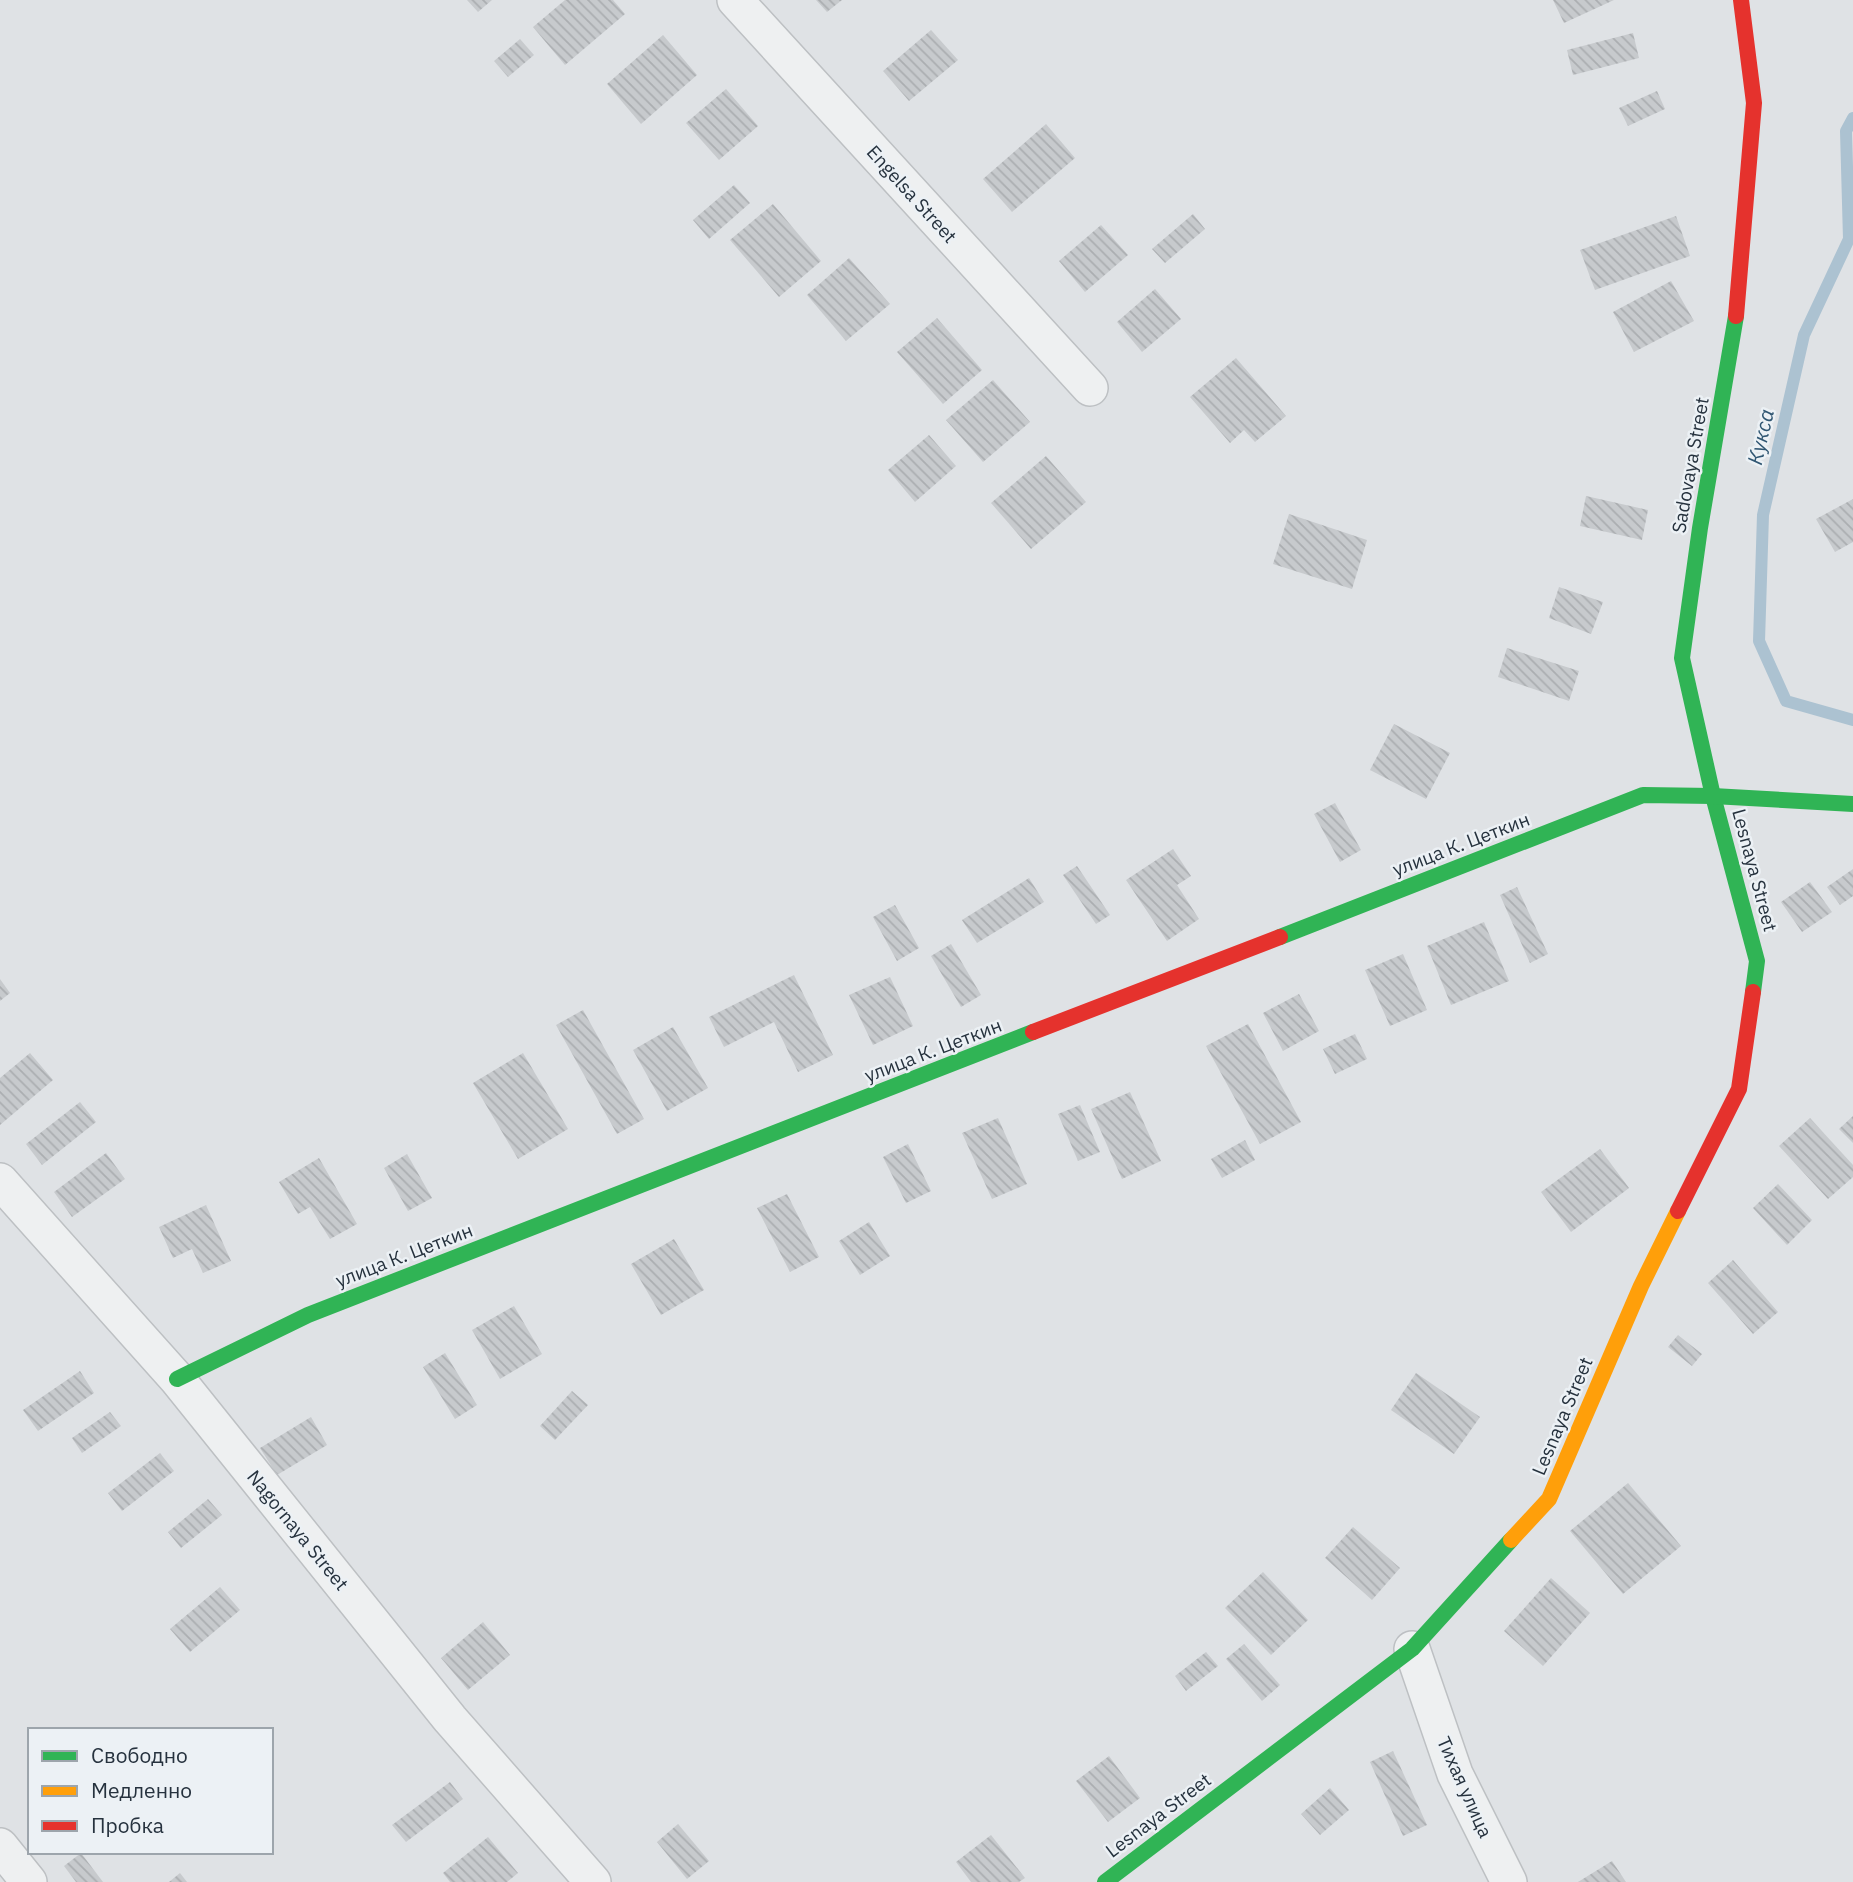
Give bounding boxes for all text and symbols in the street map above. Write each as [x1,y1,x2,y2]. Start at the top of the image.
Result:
street label: Engelsa Street [862,140,962,248]
street label: Sadovaya Street [1666,395,1714,535]
water label: Кукса [1740,406,1780,467]
street label: Lesnaya Street [1727,806,1783,934]
street label: улица К. Цеткин [1389,807,1533,881]
street label: улица К. Цеткин [861,1013,1005,1087]
street label: улица К. Цеткин [332,1218,476,1292]
street label: Lesnaya Street [1526,1353,1598,1479]
street label: Nagornaya Street [242,1465,354,1595]
legend [28,1728,273,1854]
street label: Тихая улица [1432,1733,1498,1841]
text: Свободно [91,1741,188,1769]
street label: Lesnaya Street [1101,1768,1215,1862]
text: Медленно [91,1776,192,1804]
text: Пробка [91,1811,164,1839]

